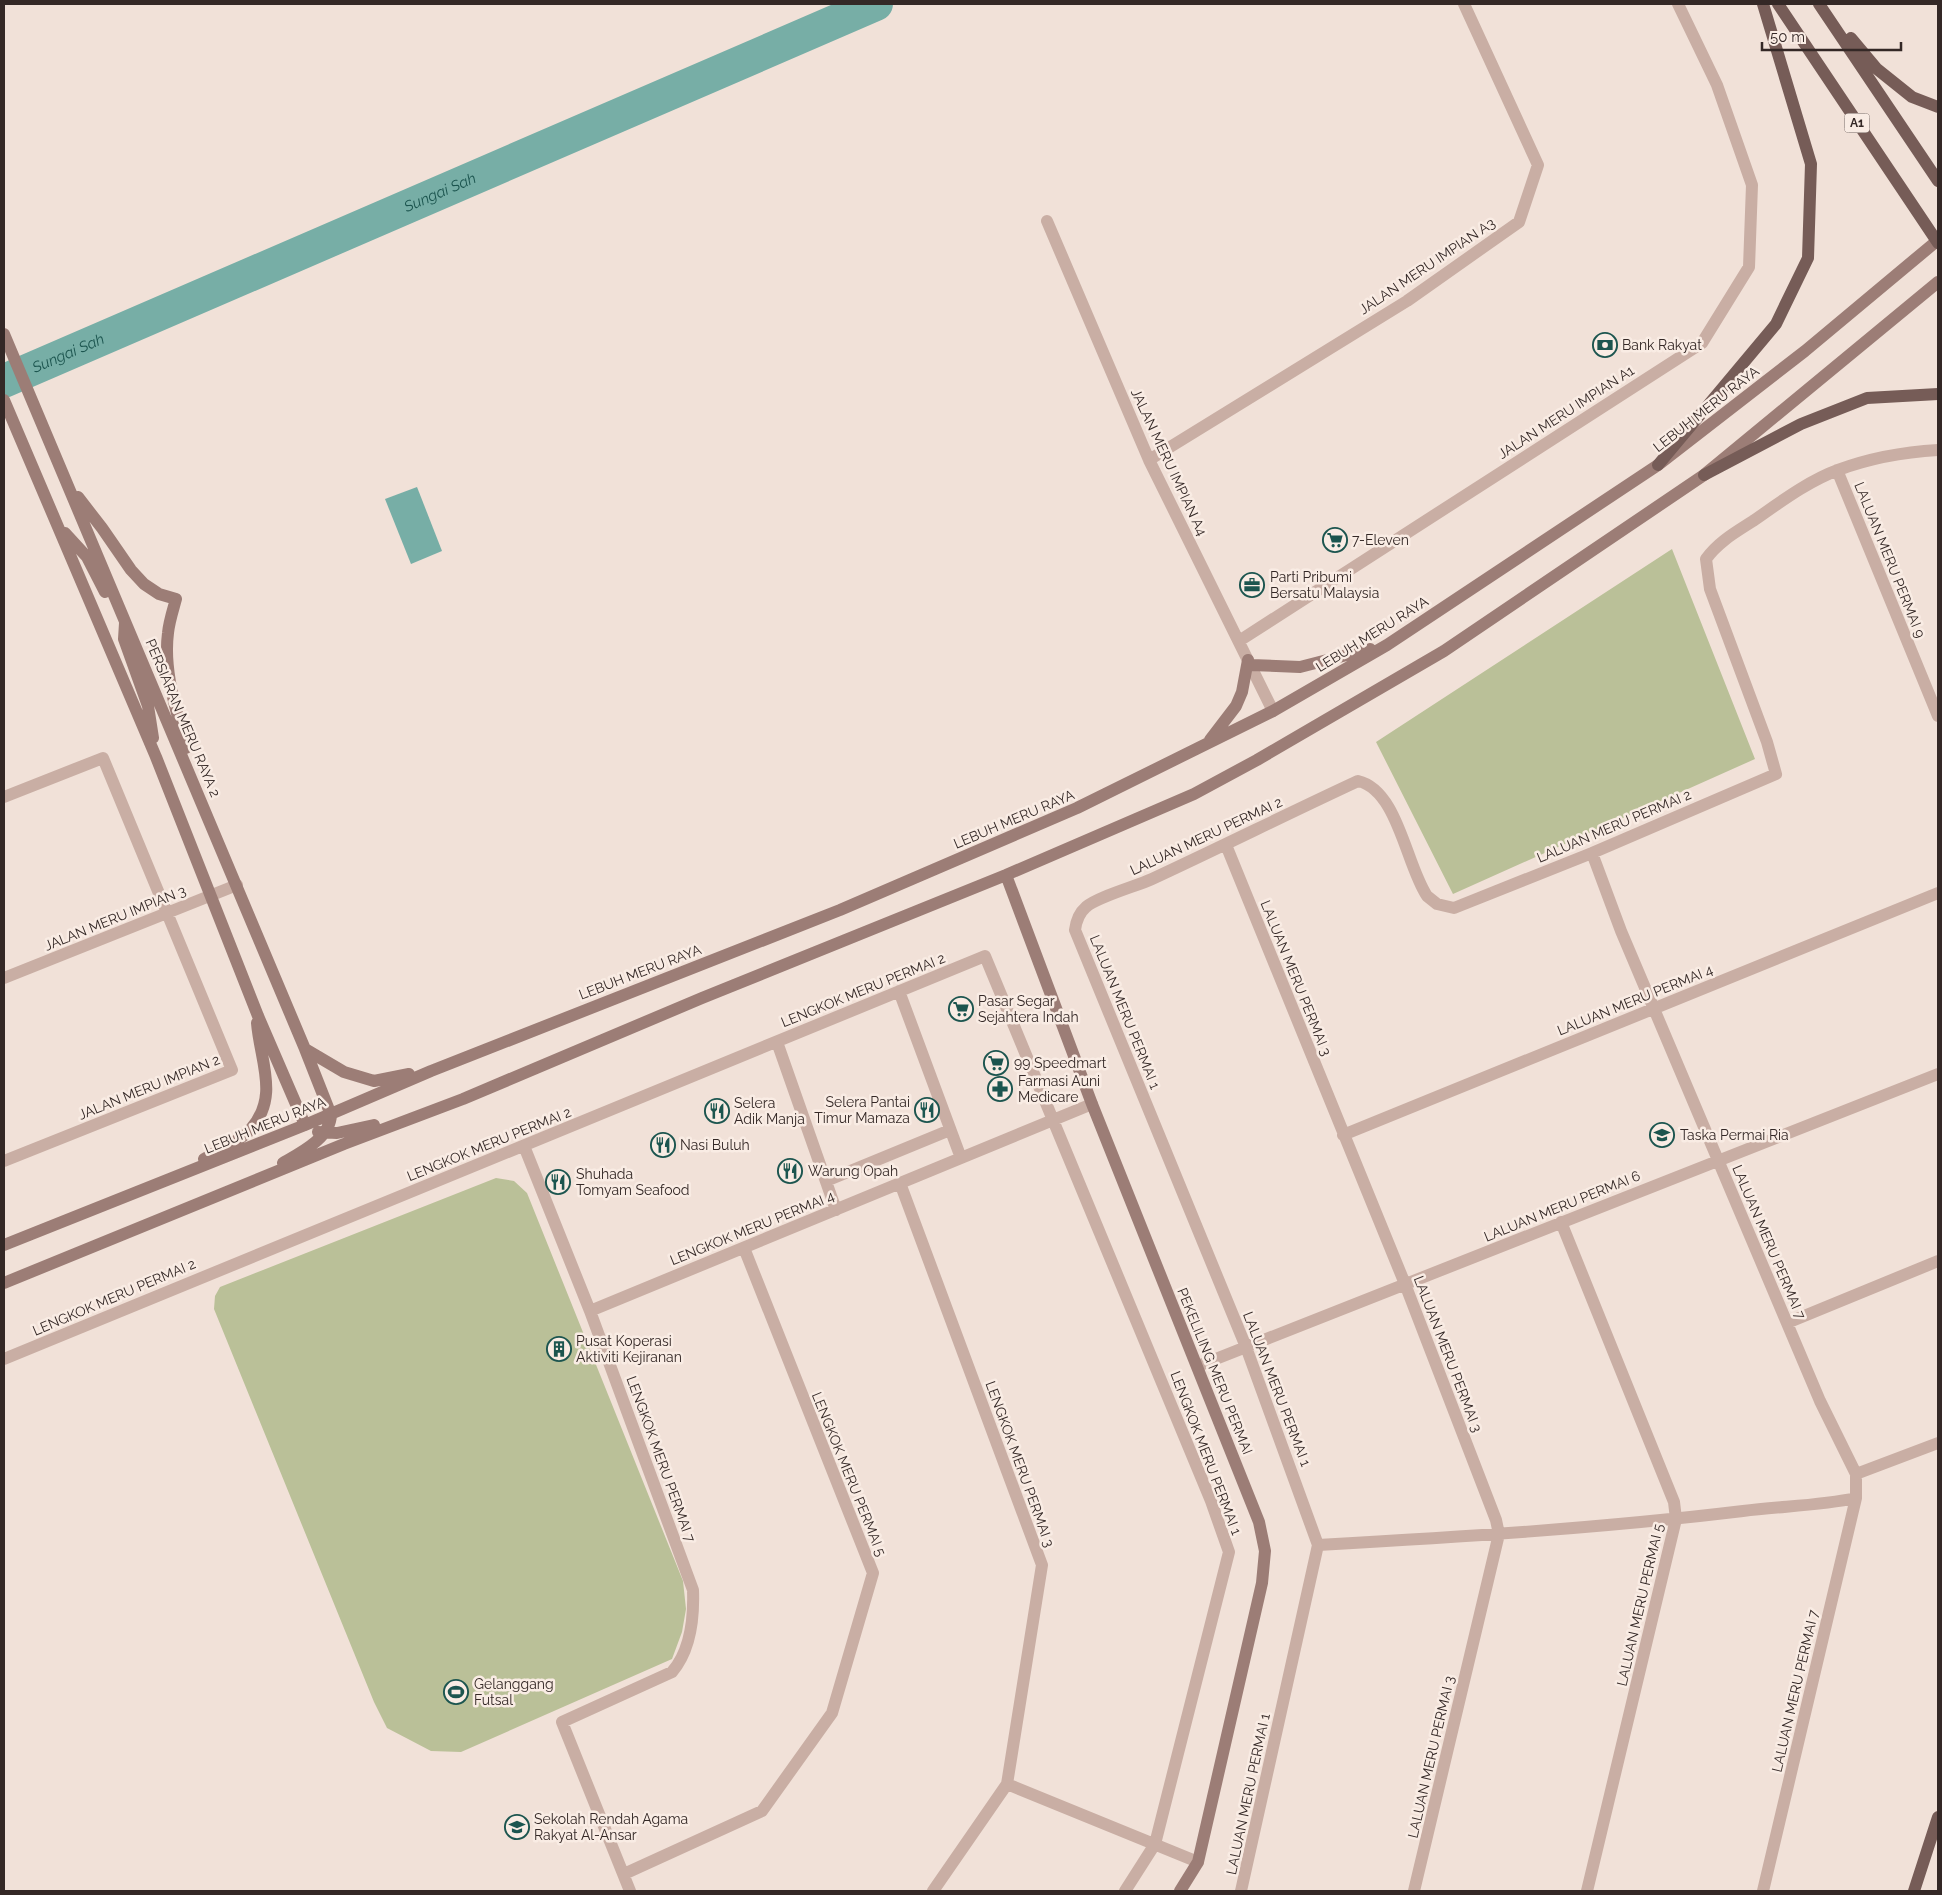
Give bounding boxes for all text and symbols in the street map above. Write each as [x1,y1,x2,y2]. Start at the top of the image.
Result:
scale bar [1762,20,1901,52]
text: 50 m [1770,28,1805,46]
road number: A1 [1844,114,1870,132]
water label: Sungai Sah [400,169,479,216]
street label: JALAN MERU IMPIAN A3 [1356,215,1498,317]
water label: Sungai Sah [29,330,107,377]
bank icon: Bank Rakyat [1592,332,1618,358]
place label: Bank Rakyat [1622,337,1702,353]
street label: JALAN MERU IMPIAN A1 [1495,362,1637,462]
street label: LEBUH MERU RAYA [1650,363,1762,455]
street label: JALAN MERU IMPIAN A4 [1128,386,1210,538]
street label: LALUAN MERU PERMAI 9 [1851,480,1929,640]
supermarket icon: 7-Eleven [1322,527,1348,553]
place label: 7-Eleven [1352,532,1409,548]
place label: Parti Pribumi Bersatu Malaysia [1270,569,1379,601]
office icon: Parti Pribumi Bersatu Malaysia [1239,572,1265,598]
street label: LEBUH MERU RAYA [1313,593,1432,675]
street label: PERSIARAN MERU RAYA 2 [142,637,224,799]
street label: LEBUH MERU RAYA [951,786,1077,852]
street label: LALUAN MERU PERMAI 2 [1535,786,1693,866]
street label: LALUAN MERU PERMAI 2 [1127,794,1285,878]
street label: JALAN MERU IMPIAN 3 [42,882,188,954]
street label: LALUAN MERU PERMAI 3 [1257,898,1335,1058]
street label: LALUAN MERU PERMAI 1 [1087,933,1163,1091]
street label: LEBUH MERU RAYA [577,941,704,1003]
street label: LENGKOK MERU PERMAI 2 [779,950,947,1030]
street label: LALUAN MERU PERMAI 4 [1555,961,1715,1039]
place label: Pasar Segar Sejahtera Indah [978,993,1079,1025]
supermarket icon: Pasar Segar Sejahtera Indah [948,996,974,1022]
supermarket icon: 99 Speedmart [983,1050,1009,1076]
street label: JALAN MERU IMPIAN 2 [76,1051,222,1123]
place label: 99 Speedmart [1014,1055,1107,1071]
place label: Farmasi Auni Medicare [1018,1073,1100,1105]
pharmacy icon: Farmasi Auni Medicare [987,1076,1013,1102]
street label: LEBUH MERU RAYA [202,1093,329,1157]
place label: Selera Pantai Timur Mamaza [814,1094,910,1126]
place label: Selera Adik Manja [734,1095,805,1127]
restaurant icon: Selera Pantai Timur Mamaza [914,1097,940,1123]
restaurant icon: Selera Adik Manja [704,1098,730,1124]
street label: LENGKOK MERU PERMAI 2 [405,1104,573,1184]
school or university icon: Taska Permai Ria [1649,1122,1675,1148]
place label: Taska Permai Ria [1680,1127,1789,1143]
restaurant icon: Nasi Buluh [650,1132,676,1158]
place label: Nasi Buluh [680,1137,750,1153]
restaurant icon: Warung Opah [777,1158,803,1184]
street label: LALUAN MERU PERMAI 7 [1729,1162,1809,1322]
place label: Warung Opah [808,1163,898,1179]
place label: Shuhada Tomyam Seafood [576,1166,690,1198]
street label: LALUAN MERU PERMAI 6 [1482,1167,1642,1245]
restaurant icon: Shuhada Tomyam Seafood [545,1169,571,1195]
street label: LENGKOK MERU PERMAI 4 [668,1188,837,1268]
street label: LENGKOK MERU PERMAI 2 [30,1255,198,1339]
street label: LALUAN MERU PERMAI 3 [1411,1274,1485,1434]
street label: PEKELILING MERU PERMAI [1174,1285,1256,1457]
street label: LALUAN MERU PERMAI 1 [1240,1309,1314,1469]
place label: Pusat Koperasi Aktiviti Kejiranan [576,1333,682,1365]
building icon: Pusat Koperasi Aktiviti Kejiranan [546,1336,572,1362]
street label: LENGKOK MERU PERMAI 1 [1167,1369,1245,1537]
street label: LENGKOK MERU PERMAI 7 [623,1374,699,1545]
street label: LENGKOK MERU PERMAI 3 [982,1379,1058,1549]
street label: LENGKOK MERU PERMAI 5 [809,1390,889,1559]
street label: LALUAN MERU PERMAI 5 [1614,1522,1667,1688]
street label: LALUAN MERU PERMAI 7 [1769,1608,1822,1774]
street label: LALUAN MERU PERMAI 3 [1405,1674,1457,1840]
place label: Gelanggang Futsal [474,1676,554,1708]
sports icon: Gelanggang Futsal [443,1679,469,1705]
street label: LALUAN MERU PERMAI 1 [1223,1712,1273,1876]
place label: Sekolah Rendah Agama Rakyat Al-Ansar [534,1811,688,1843]
school or university icon: Sekolah Rendah Agama Rakyat Al-Ansar [504,1814,530,1840]

